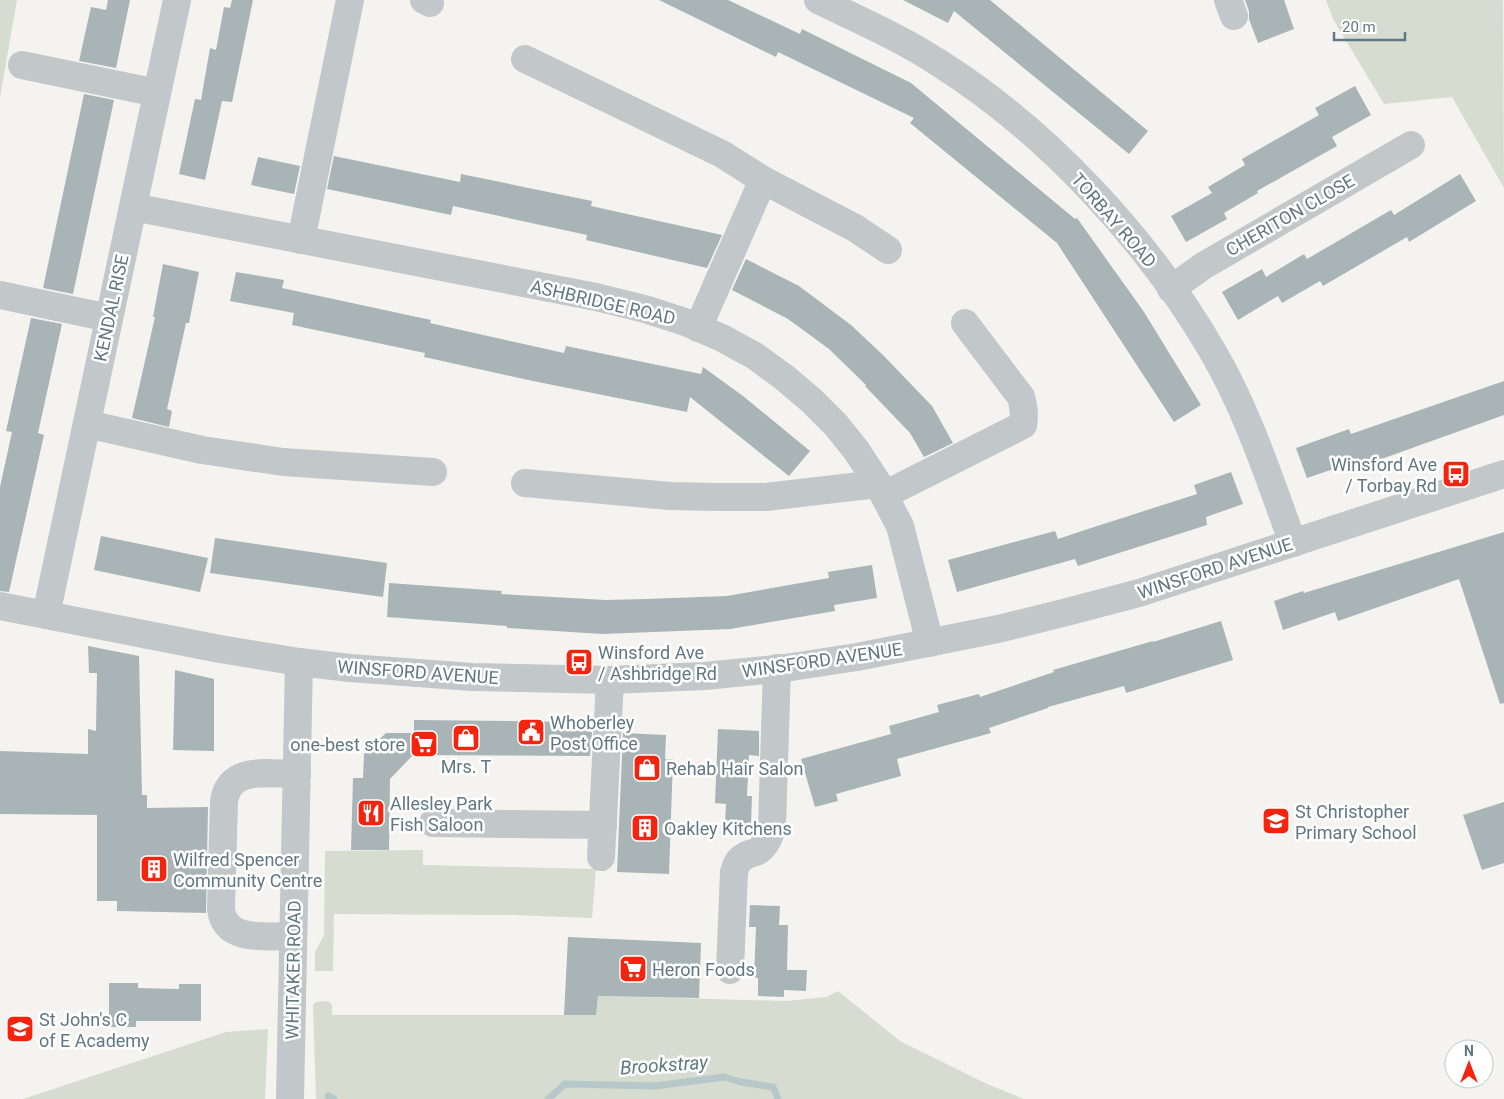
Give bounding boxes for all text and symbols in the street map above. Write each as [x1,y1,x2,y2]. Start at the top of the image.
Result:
scale bar [1334,10,1405,42]
text: 20 m [1342,18,1376,36]
street label: TORBAY ROAD [1067,168,1161,272]
street label: CHERITON CLOSE [1222,170,1358,260]
street label: KENDAL RISE [89,253,133,363]
street label: ASHBRIDGE ROAD [528,275,678,329]
place label: Winsford Ave / Torbay Rd [1331,454,1437,496]
bus stop icon: Winsford Ave / Torbay Rd [1441,459,1471,489]
street label: WINSFORD AVENUE [1135,533,1295,603]
street label: WINSFORD AVENUE [741,638,903,682]
place label: Winsford Ave / Ashbridge Rd [598,642,717,684]
bus stop icon: Winsford Ave / Ashbridge Rd [564,647,594,677]
street label: WINSFORD AVENUE [337,656,499,688]
place label: Whoberley Post Office [550,712,638,754]
public building icon: Whoberley Post Office [516,717,546,747]
shop icon: Mrs. T [451,723,481,753]
supermarket icon: one-best store [409,729,439,759]
place label: one-best store [290,734,405,755]
shop icon: Rehab Hair Salon [632,753,662,783]
place label: Mrs. T [441,756,492,777]
place label: Rehab Hair Salon [666,758,804,779]
place label: Allesley Park Fish Saloon [390,793,493,835]
restaurant icon: Allesley Park Fish Saloon [356,798,386,828]
place label: St Christopher Primary School [1295,801,1417,843]
school or university icon: St Christopher Primary School [1261,806,1291,836]
building icon: Oakley Kitchens [630,813,660,843]
place label: Oakley Kitchens [664,818,792,839]
place label: Wilfred Spencer Community Centre [173,849,322,891]
building icon: Wilfred Spencer Community Centre [139,854,169,884]
street label: WHITAKER ROAD [281,900,305,1040]
supermarket icon: Heron Foods [618,954,648,984]
place label: Heron Foods [652,959,755,980]
place label: St John's C of E Academy [39,1009,150,1051]
school or university icon: St John's C of E Academy [5,1014,35,1044]
north arrow [1444,1039,1494,1089]
text: N [1464,1043,1474,1059]
water label: Brookstray [619,1050,710,1080]

